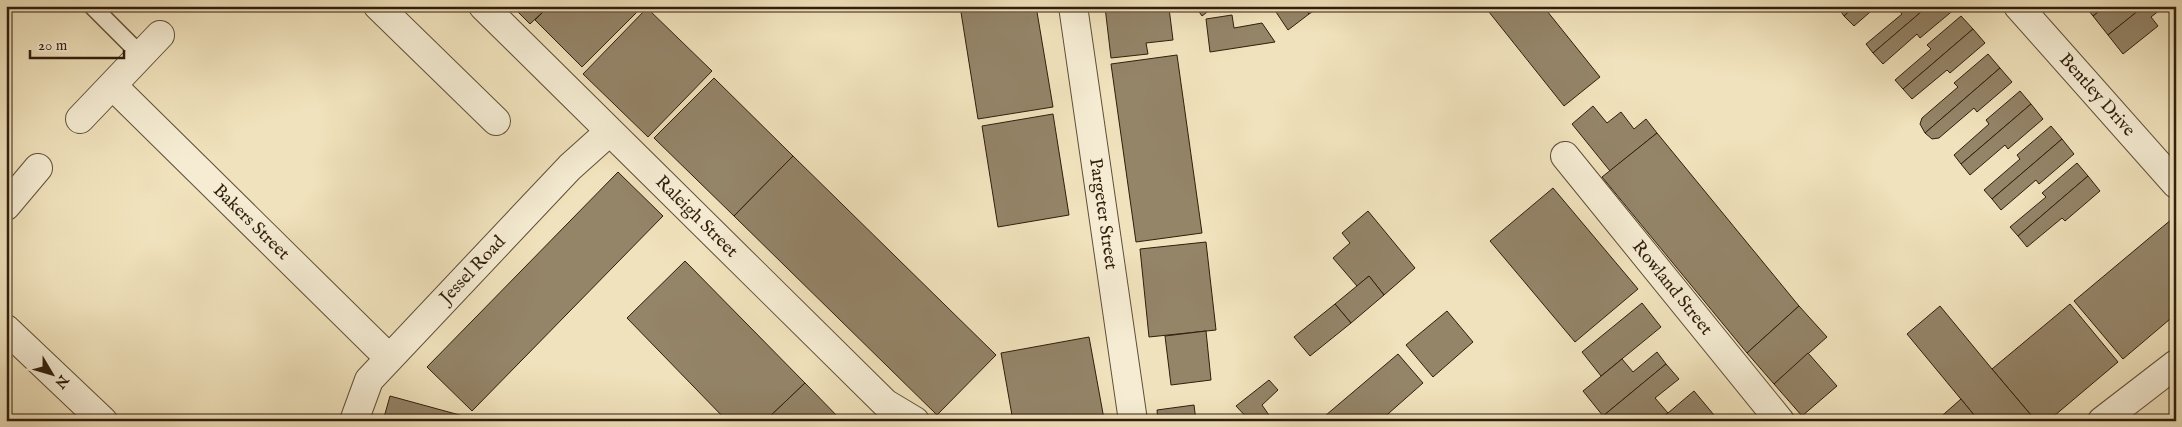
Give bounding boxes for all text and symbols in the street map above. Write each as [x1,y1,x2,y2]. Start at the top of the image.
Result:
scale bar [30,28,124,60]
text: 20 m [38,36,68,55]
street label: Bentley Drive [2054,49,2140,141]
street label: Pargeter Street [1084,157,1122,271]
street label: Raleigh Street [650,171,743,263]
street label: Bakers Street [208,179,295,265]
street label: Jessel Road [434,231,511,310]
street label: Rowland Street [1627,236,1717,340]
north arrow [28,350,78,400]
text: N [51,370,73,392]

